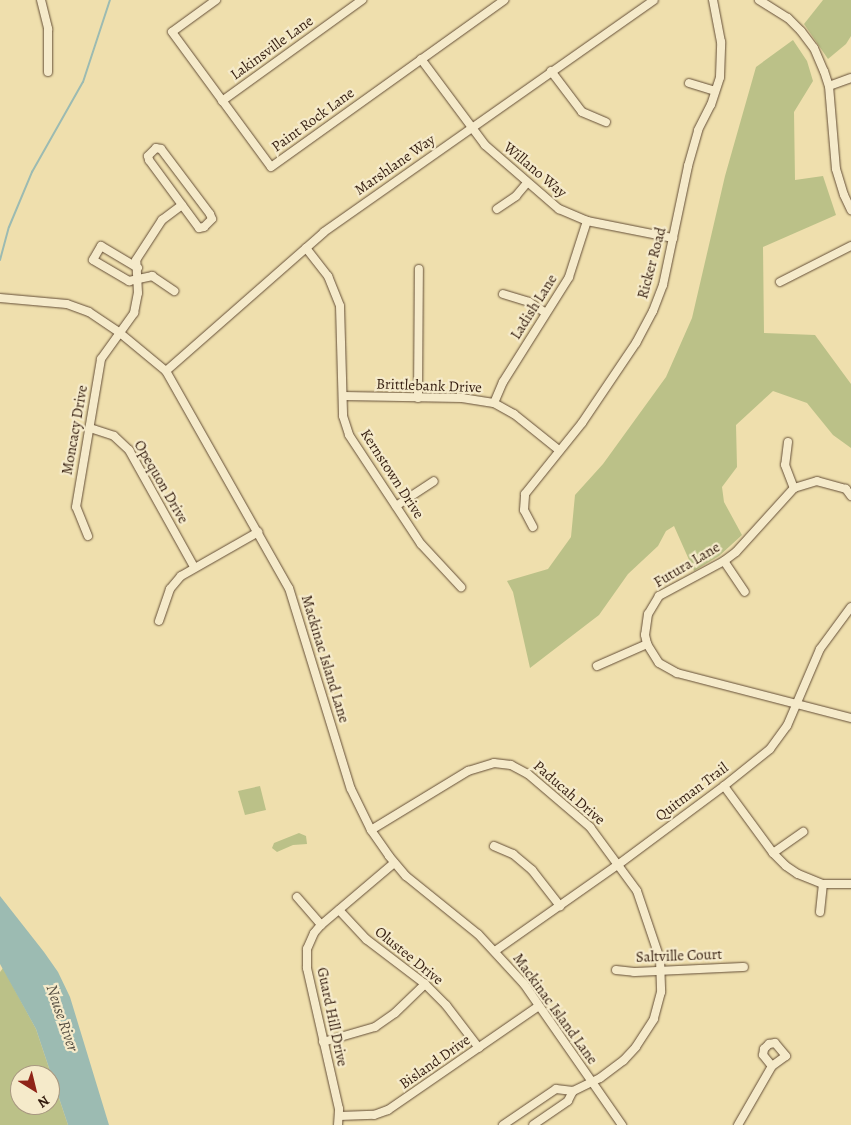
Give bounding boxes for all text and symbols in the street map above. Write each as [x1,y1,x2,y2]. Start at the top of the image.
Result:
street label: Lakinsville Lane [227,12,317,84]
street label: Paint Rock Lane [268,84,358,156]
street label: Marshlane Way [351,131,439,199]
street label: Willano Way [500,138,570,202]
street label: Ricker Road [634,225,670,301]
street label: Ladish Lane [507,271,561,343]
street label: Brittlebank Drive [376,375,482,397]
street label: Moncacy Drive [58,384,92,476]
street label: Kernstown Drive [356,426,428,522]
street label: Opequon Drive [130,437,192,527]
street label: Futura Lane [651,538,723,592]
street label: Mackinac Island Lane [297,593,353,725]
street label: Paducah Drive [530,757,608,829]
street label: Quitman Trail [652,759,732,825]
street label: Olustee Drive [371,923,447,989]
street label: Saltville Court [635,945,723,967]
street label: Mackinac Island Lane [509,950,601,1068]
street label: Guard Hill Drive [313,966,351,1068]
water label: Neuse River [42,982,82,1054]
street label: Bisland Drive [396,1031,474,1093]
north arrow [10,1065,60,1115]
text: N [34,1091,53,1112]

